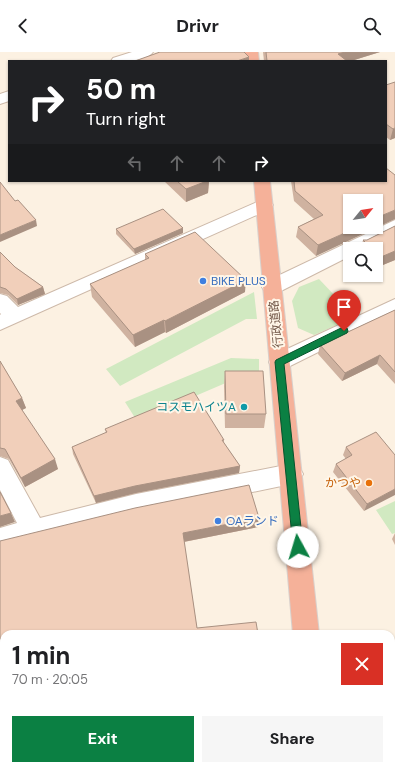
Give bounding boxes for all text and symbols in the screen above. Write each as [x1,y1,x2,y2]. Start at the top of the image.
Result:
text: Drivr [176,14,219,38]
icon: back [12,15,34,37]
icon: search [361,15,383,37]
text: 50 m [86,71,156,108]
icon: right [20,76,72,128]
text: Turn right [86,107,166,131]
icon: left [124,152,146,174]
icon: ahead [166,152,188,174]
icon: ahead [208,152,230,174]
icon: right [250,152,272,174]
north arrow [343,194,383,234]
map controls [343,194,383,282]
button: search [343,242,383,282]
place label: BIKE PLUS [211,273,266,289]
marker: BIKE PLUS [198,276,208,286]
pin [327,290,361,331]
icon: arrive [333,296,355,318]
street label: 行政道路 [266,299,286,349]
place label: コスモハイツA [156,399,236,415]
marker: コスモハイツA [239,402,249,412]
place label: かつや [325,475,361,491]
marker: かつや [364,478,374,488]
place label: OAランド [226,513,279,529]
marker: OAランド [213,516,223,526]
position arrow [277,526,319,568]
text: 1 min [12,640,70,671]
button: close [341,643,383,685]
text: 70 m · 20:05 [12,671,88,688]
button: Exit [12,716,194,762]
button: Share [202,716,383,762]

